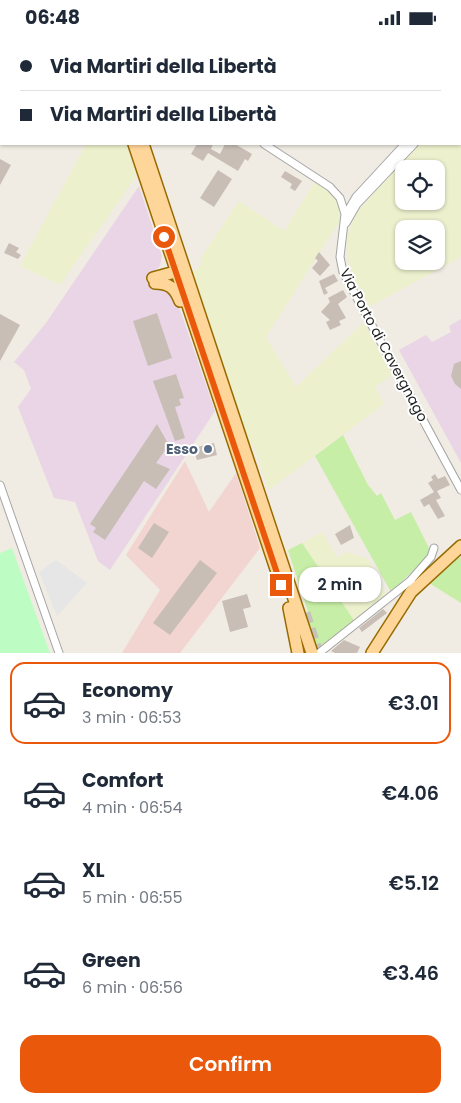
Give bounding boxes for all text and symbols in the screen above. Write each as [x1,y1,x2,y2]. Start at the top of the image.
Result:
text: 06:48 [25,4,80,31]
text: Via Martiri della Libertà [50,53,277,80]
text: Via Martiri della Libertà [50,101,277,128]
map controls [395,160,445,270]
button: locate [395,160,445,210]
button: layers [395,220,445,270]
route start [153,226,175,248]
street label: Via Porto di Cavergnago [335,265,433,425]
place label: Esso [166,439,198,459]
marker: Esso [202,443,214,455]
callout: 2 min [298,567,381,603]
text: 2 min [318,573,362,596]
route end [270,574,292,596]
text: Economy [82,677,173,704]
icon: car [22,681,67,726]
text: €3.01 [388,690,439,717]
text: 3 min · 06:53 [82,706,181,729]
text: Comfort [82,767,164,794]
icon: car [22,771,67,816]
text: €4.06 [382,780,439,807]
text: 4 min · 06:54 [82,796,183,819]
text: XL [82,857,105,884]
icon: car [22,861,67,906]
text: €5.12 [389,870,439,897]
text: 5 min · 06:55 [82,886,183,909]
text: Green [82,947,141,974]
icon: car [22,951,67,996]
text: €3.46 [383,960,439,987]
text: 6 min · 06:56 [82,976,183,999]
button: Confirm [20,1035,441,1093]

